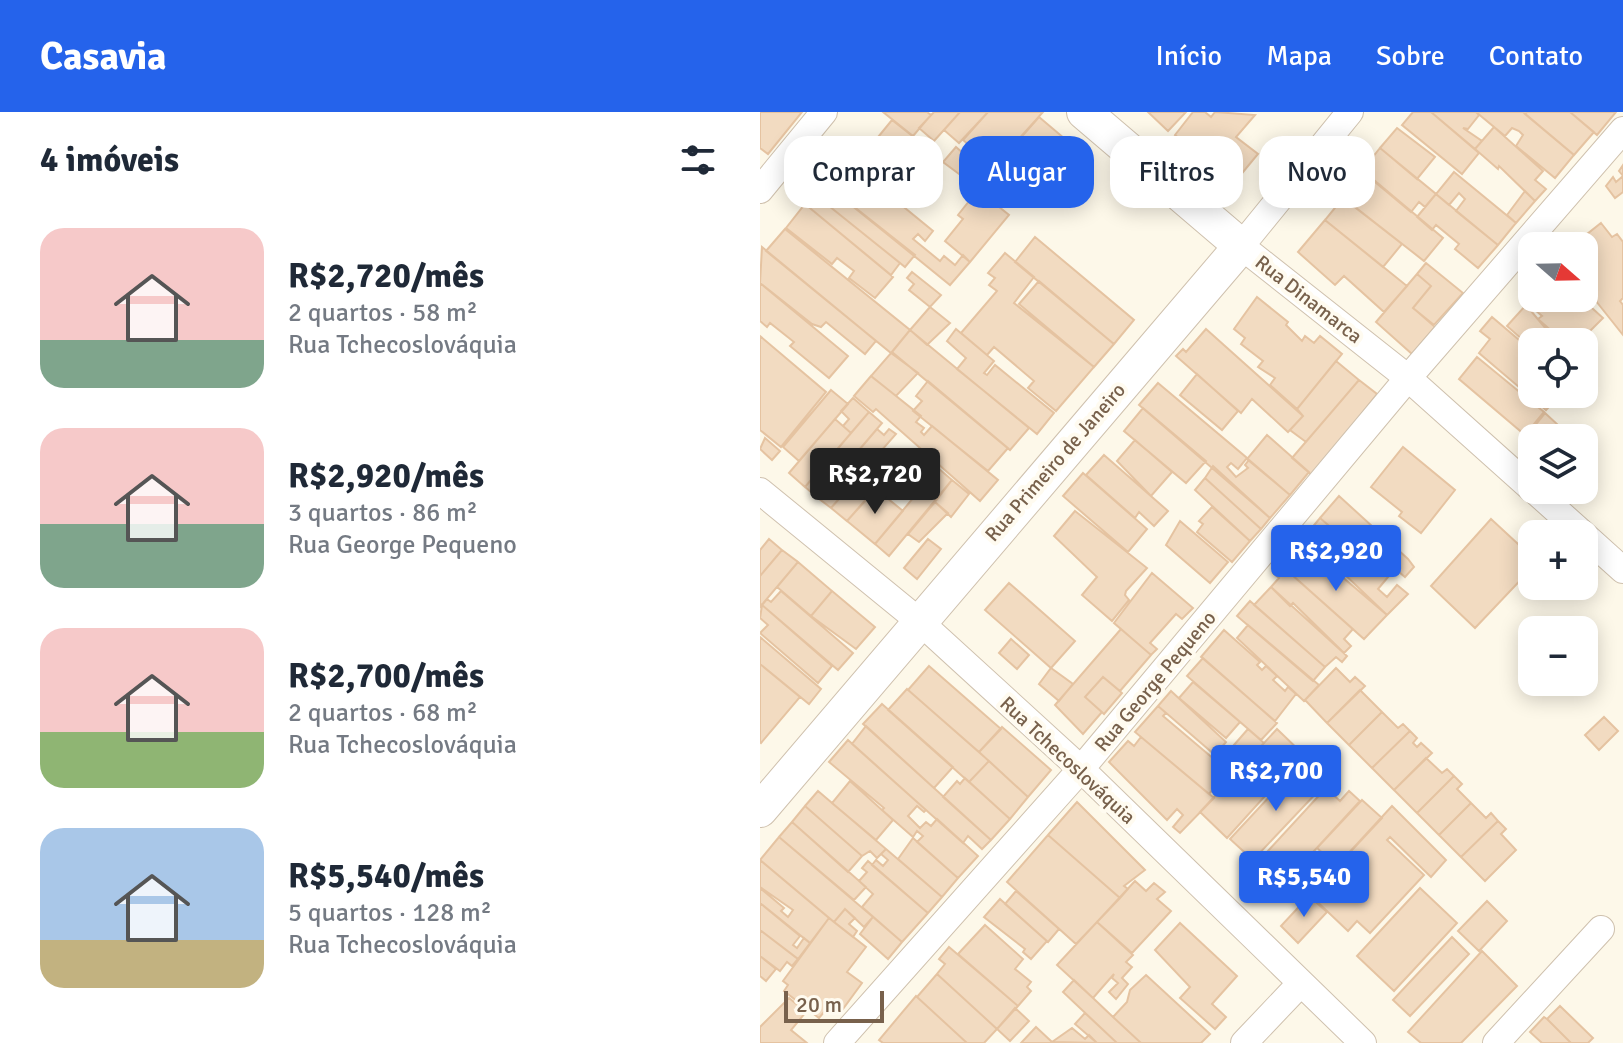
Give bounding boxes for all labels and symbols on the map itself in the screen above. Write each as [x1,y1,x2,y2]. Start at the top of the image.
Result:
north arrow [1518,232,1598,312]
street label: Rua Dinamarca [1250,250,1367,349]
street label: Rua Primeiro de Janeiro [980,378,1131,547]
pin: R$2,720 [801,448,949,516]
pin: R$2,920 [1262,525,1410,593]
street label: Rua George Pequeno [1089,606,1222,757]
street label: Rua Tchecoslováquia [995,691,1141,830]
pin: R$2,700 [1202,745,1350,813]
pin: R$5,540 [1230,851,1378,919]
scale bar [784,987,884,1023]

